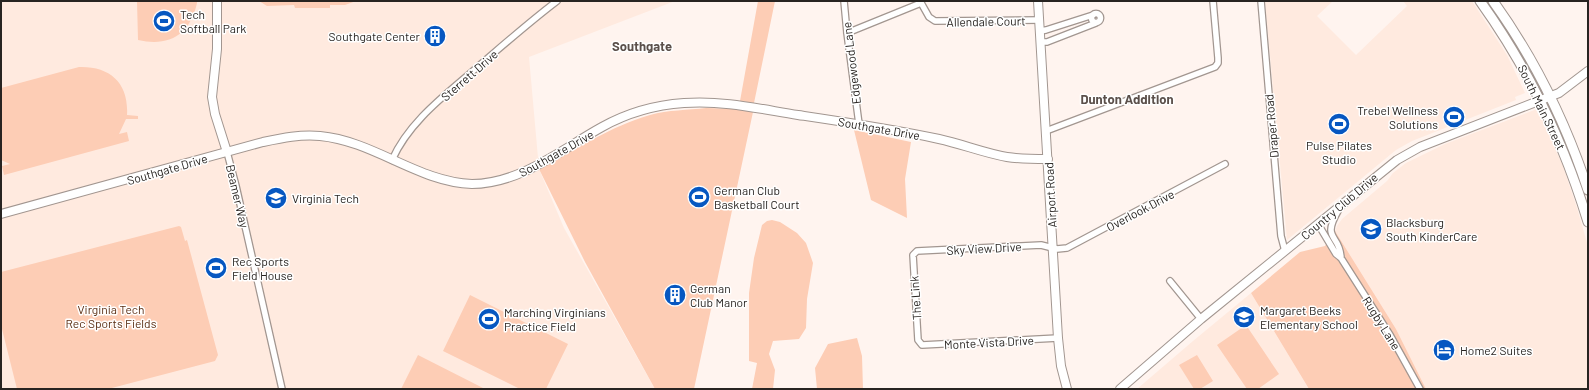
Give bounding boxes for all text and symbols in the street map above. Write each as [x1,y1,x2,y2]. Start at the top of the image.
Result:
place label: Tech Softball Park [180,7,246,35]
sports icon: Tech Softball Park [151,8,177,34]
street label: Allendale Court [946,13,1026,29]
street label: Edgewood Lane [839,21,863,105]
building icon: Southgate Center [422,23,448,49]
place label: Southgate Center [329,29,421,43]
district label: Southgate [612,38,672,54]
street label: Sterrett Drive [438,47,500,103]
street label: South Main Street [1515,62,1569,152]
district label: Dunton Addition [1080,91,1174,107]
street label: Draper Road [1261,93,1281,159]
place label: Trebel Wellness Solutions [1357,103,1438,131]
sports icon: Trebel Wellness Solutions [1441,104,1467,130]
sports icon: Pulse Pilates Studio [1326,111,1352,137]
street label: Southgate Drive [837,114,921,142]
street label: Southgate Drive [516,127,596,179]
place label: Pulse Pilates Studio [1306,138,1372,166]
street label: Southgate Drive [125,151,209,187]
street label: Airport Road [1041,162,1059,228]
street label: Beamer Way [224,163,252,229]
street label: Country Club Drive [1298,170,1380,242]
place label: German Club Basketball Court [714,183,800,211]
sports icon: German Club Basketball Court [686,184,712,210]
school or university icon: Virginia Tech [263,185,289,211]
street label: Overlook Drive [1104,186,1176,234]
place label: Virginia Tech [292,191,359,205]
place label: Blacksburg South KinderCare [1386,215,1477,243]
school or university icon: Blacksburg South KinderCare [1358,216,1384,242]
street label: Sky View Drive [946,239,1022,257]
place label: Rec Sports Field House [232,254,293,282]
sports icon: Rec Sports Field House [203,255,229,281]
street label: The Link [906,275,924,321]
place label: German Club Manor [690,281,748,309]
building icon: German Club Manor [662,282,688,308]
street label: Rugby Lane [1360,294,1404,352]
park label: Virginia Tech Rec Sports Fields [66,302,157,330]
place label: Margaret Beeks Elementary School [1260,303,1358,331]
school or university icon: Margaret Beeks Elementary School [1231,304,1257,330]
place label: Marching Virginians Practice Field [504,305,606,333]
sports icon: Marching Virginians Practice Field [476,306,502,332]
street label: Monte Vista Drive [944,333,1034,351]
hotel icon: Home2 Suites [1431,337,1457,363]
place label: Home2 Suites [1460,343,1532,357]

